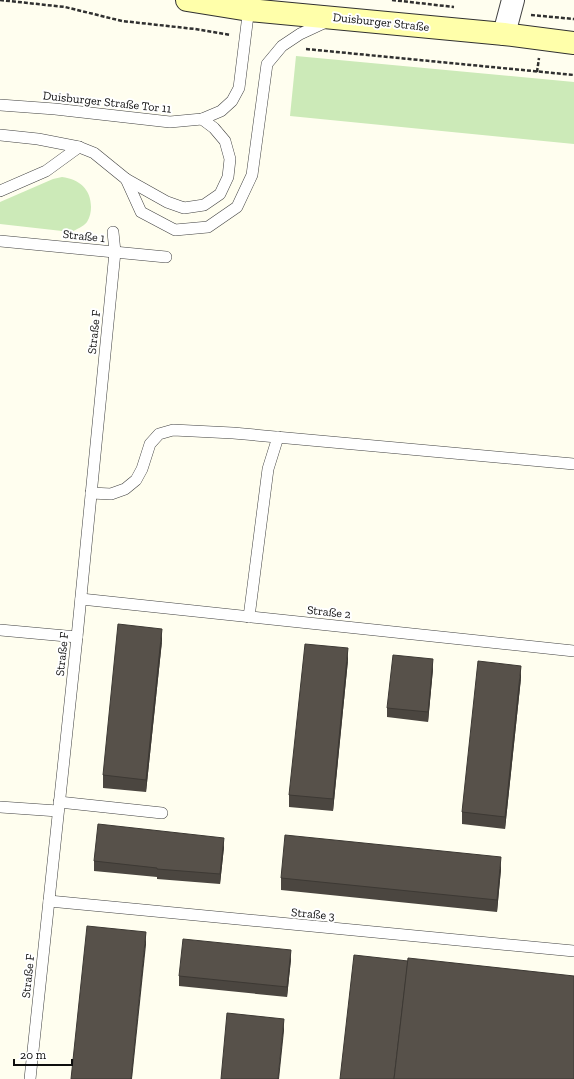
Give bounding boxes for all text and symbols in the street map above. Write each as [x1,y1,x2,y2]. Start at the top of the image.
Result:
street label: Duisburger Straße [332,10,430,34]
street label: Duisburger Straße Tor 11 [42,88,172,116]
street label: Straße 1 [62,227,106,245]
street label: Straße F [85,309,103,355]
street label: Straße 2 [306,603,352,621]
street label: Straße F [53,631,71,677]
street label: Straße 3 [291,905,336,923]
street label: Straße F [19,953,37,999]
scale bar [14,1041,72,1067]
text: 20 m [20,1048,47,1062]

